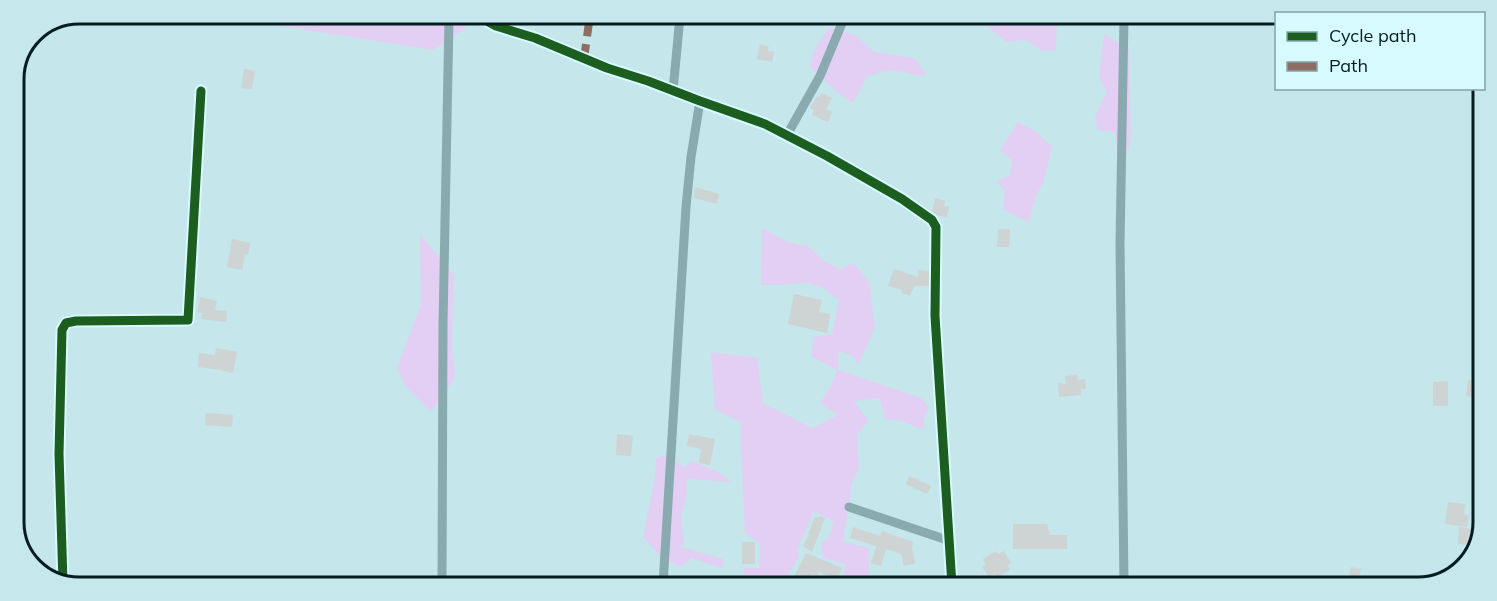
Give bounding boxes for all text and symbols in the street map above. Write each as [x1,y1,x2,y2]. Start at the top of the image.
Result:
legend [1275,12,1485,90]
text: Cycle path [1329,24,1416,47]
text: Path [1329,54,1368,77]

